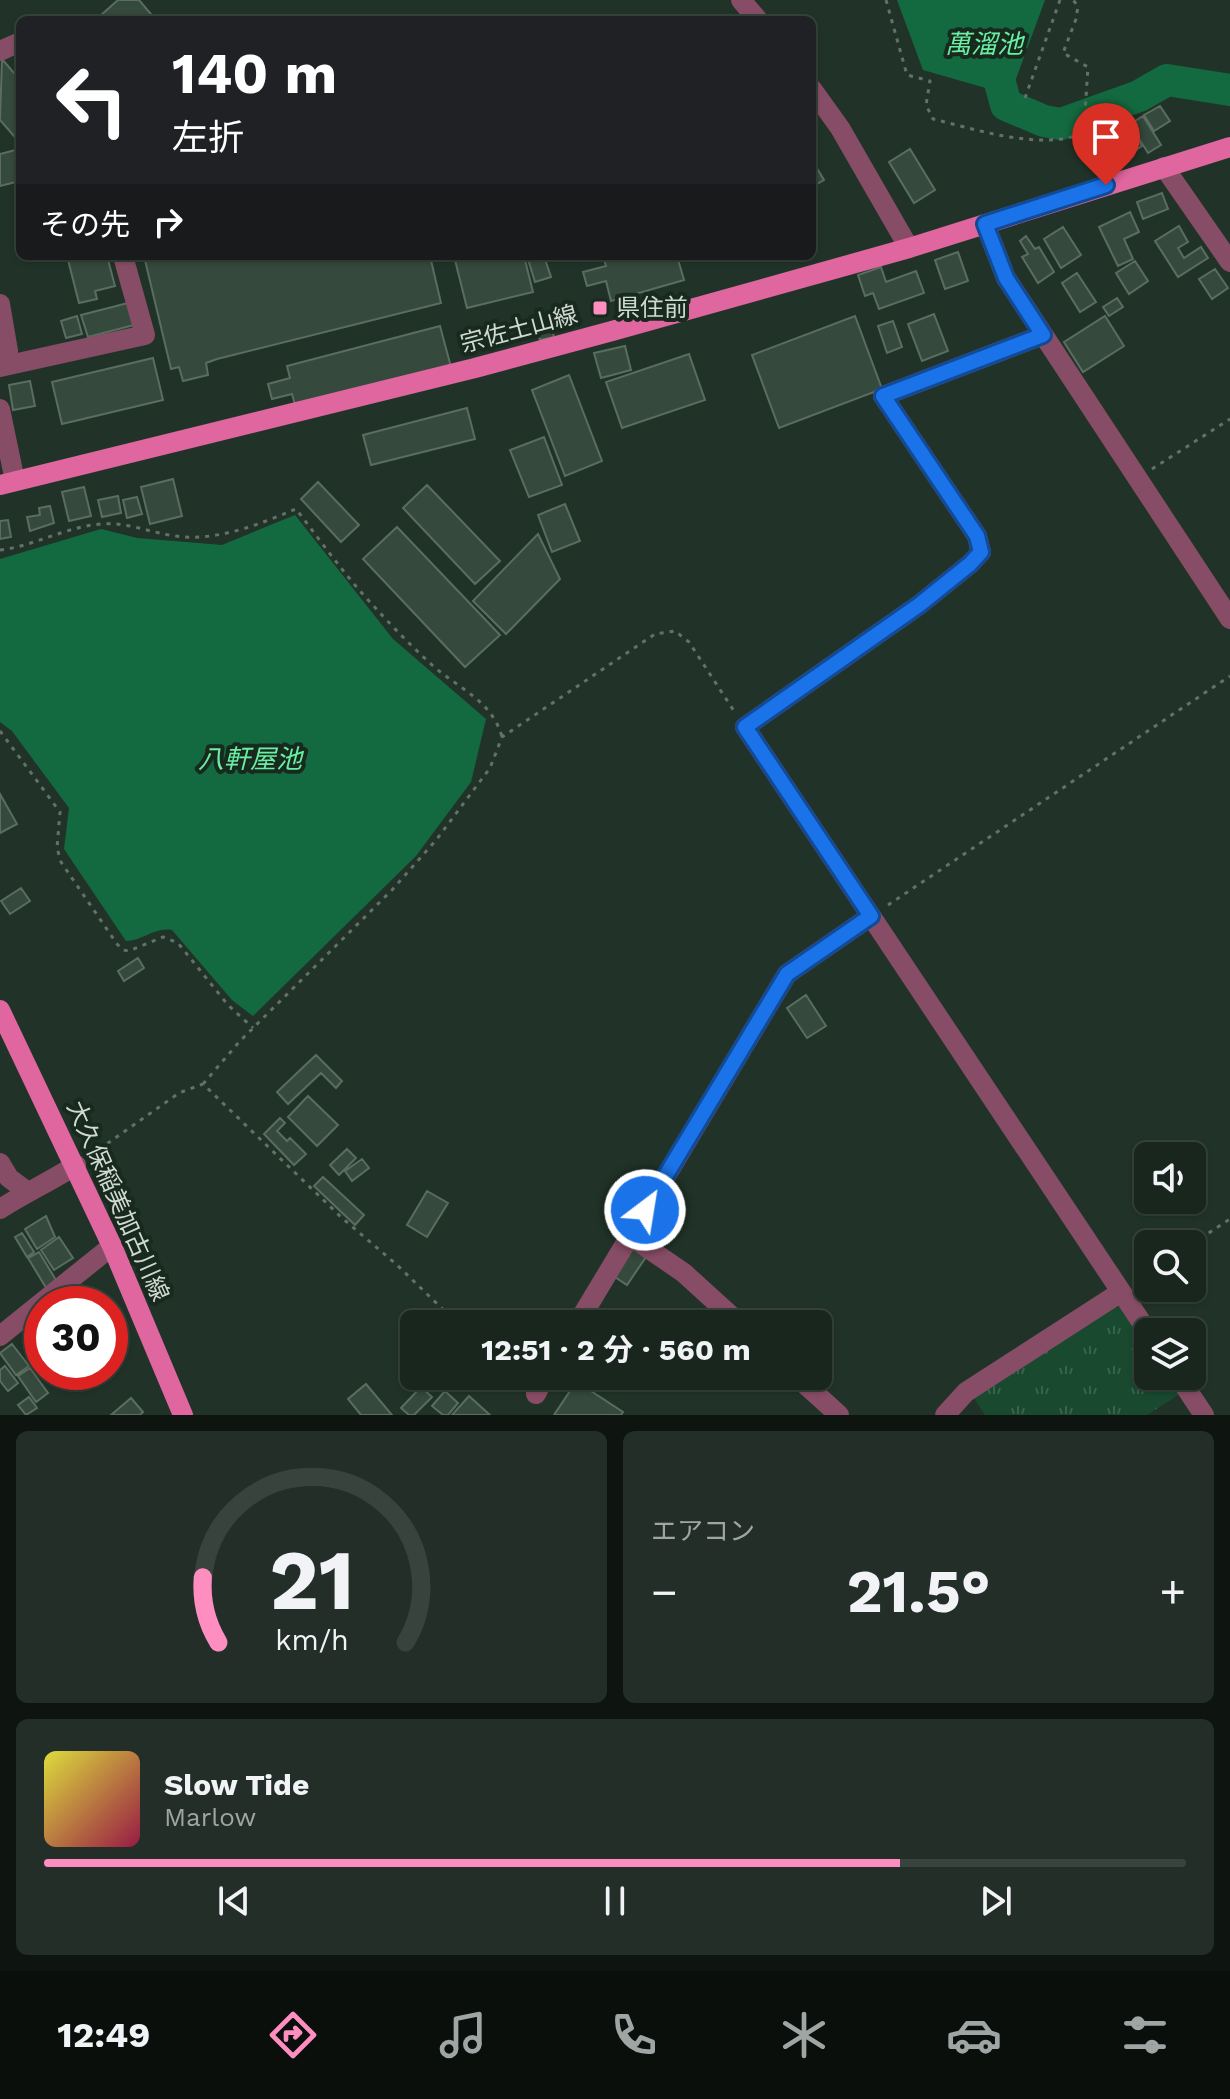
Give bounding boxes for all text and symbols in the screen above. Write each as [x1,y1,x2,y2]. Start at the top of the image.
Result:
water label: 萬溜池 [945,29,1026,59]
text: 140 m [172,41,337,107]
icon: left [40,48,144,152]
pin [1072,103,1140,185]
icon: arrive [1084,115,1128,159]
text: 左折 [172,117,244,159]
icon: right [146,200,190,244]
text: その先 [40,207,130,242]
place label: 県住前 [616,294,688,322]
marker: 県住前 [591,299,609,317]
street label: 宗佐土山線 [457,300,581,358]
water label: 八軒屋池 [198,744,305,774]
street label: 大久保稲美加古川線 [61,1097,175,1305]
map controls [1134,1142,1206,1390]
button: sound [1134,1142,1206,1214]
position arrow [603,1168,687,1252]
button: search [1134,1230,1206,1302]
speed limit sign: 30 [24,1286,128,1390]
button: layers [1134,1318,1206,1390]
text: 12:51 · 2 分 · 560 m [481,1332,751,1367]
text: エアコン [651,1516,755,1546]
text: 21 [269,1532,354,1629]
text: 21.5° [847,1556,990,1627]
text: − [651,1566,678,1618]
text: + [1159,1566,1186,1618]
text: km/h [275,1623,348,1657]
text: Slow Tide [164,1767,309,1802]
text: Marlow [164,1802,256,1832]
icon: previous [212,1879,256,1923]
icon: pause [593,1879,637,1923]
icon: next [974,1879,1018,1923]
icon: directions [265,2007,321,2063]
icon: music [435,2007,491,2063]
icon: phone [606,2007,662,2063]
icon: climate [776,2007,832,2063]
icon: car [946,2007,1002,2063]
icon: filters [1117,2007,1173,2063]
text: 12:49 [57,2014,150,2056]

